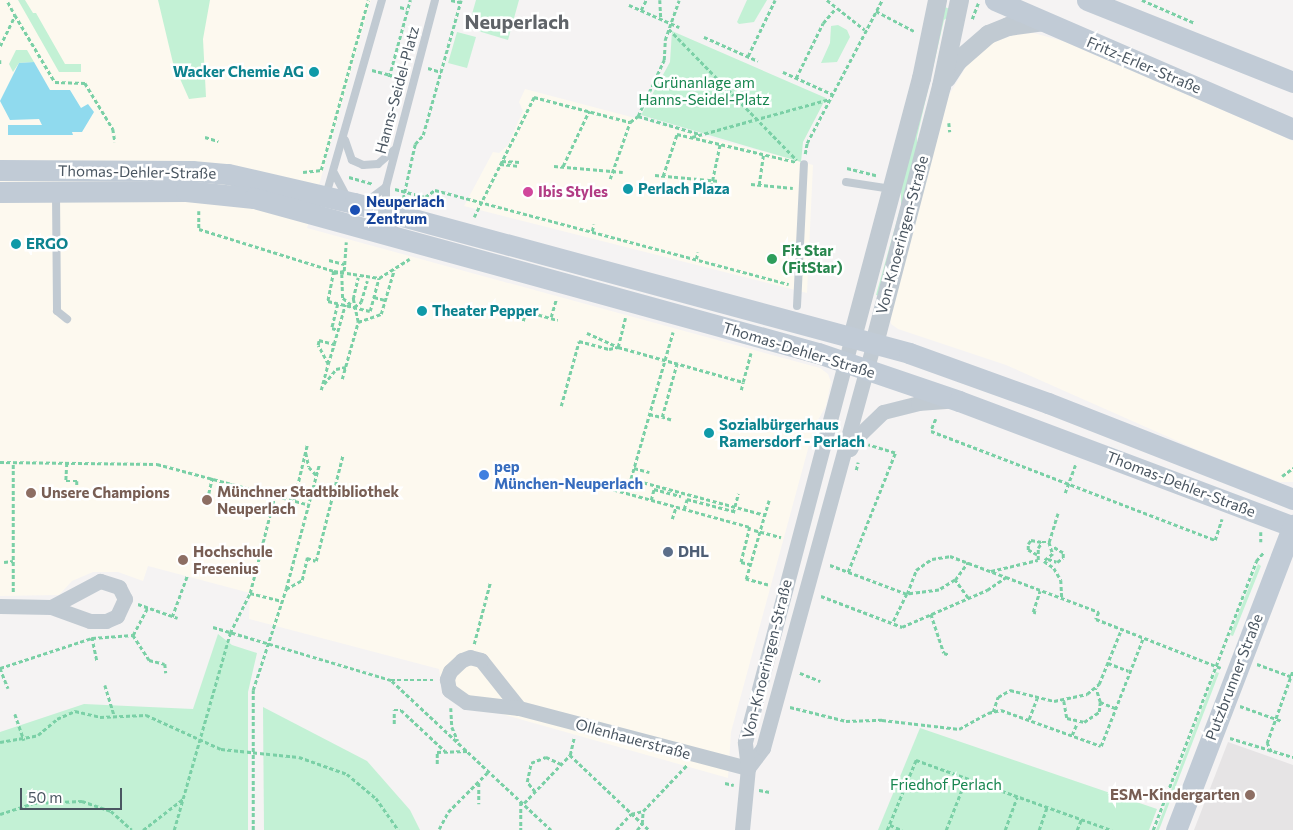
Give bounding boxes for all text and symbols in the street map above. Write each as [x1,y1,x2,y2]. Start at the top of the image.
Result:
district label: Neuperlach [465,9,569,33]
street label: Hanns-Seidel-Platz [371,24,423,156]
street label: Fritz-Erler-Straße [1084,33,1204,97]
place label: Wacker Chemie AG [173,63,304,81]
marker: Wacker Chemie AG [308,66,320,78]
park label: Grünanlage am Hanns-Seidel-Platz [638,73,770,108]
street label: Von-Knoeringen-Straße [872,154,932,316]
street label: Thomas-Dehler-Straße [58,162,216,182]
place label: Perlach Plaza [638,180,730,198]
place label: Ibis Styles [538,183,608,201]
marker: Perlach Plaza [622,183,634,195]
marker: Ibis Styles [522,186,534,198]
place label: Neuperlach Zentrum [366,192,445,227]
marker: Neuperlach Zentrum [348,203,362,217]
place label: ERGO [26,235,68,253]
marker: ERGO [10,238,22,250]
place label: Fit Star (FitStar) [782,241,843,276]
marker: Fit Star (FitStar) [766,253,778,265]
place label: Theater Pepper [432,302,539,320]
marker: Theater Pepper [416,305,428,317]
street label: Thomas-Dehler-Straße [721,318,877,382]
place label: Sozialbürgerhaus Ramersdorf - Perlach [719,415,865,450]
marker: Sozialbürgerhaus Ramersdorf - Perlach [703,427,715,439]
street label: Thomas-Dehler-Straße [1104,447,1258,521]
place label: pep München-Neuperlach [494,457,643,492]
marker: pep München-Neuperlach [478,469,490,481]
place label: Münchner Stadtbibliothek Neuperlach [217,482,399,517]
place label: Unsere Champions [41,484,170,502]
marker: Unsere Champions [25,487,37,499]
marker: Münchner Stadtbibliothek Neuperlach [201,494,213,506]
place label: Hochschule Fresenius [193,542,273,577]
place label: DHL [678,543,709,561]
marker: DHL [662,546,674,558]
marker: Hochschule Fresenius [177,554,189,566]
street label: Von-Knoeringen-Straße [738,578,796,740]
street label: Putzbrunner Straße [1202,611,1266,743]
street label: Ollenhauerstraße [573,715,693,763]
park label: Friedhof Perlach [890,776,1002,794]
scale bar [22,778,125,810]
place label: ESM-Kindergarten [1110,786,1240,804]
text: 50 m [28,788,62,806]
marker: ESM-Kindergarten [1244,789,1256,801]

